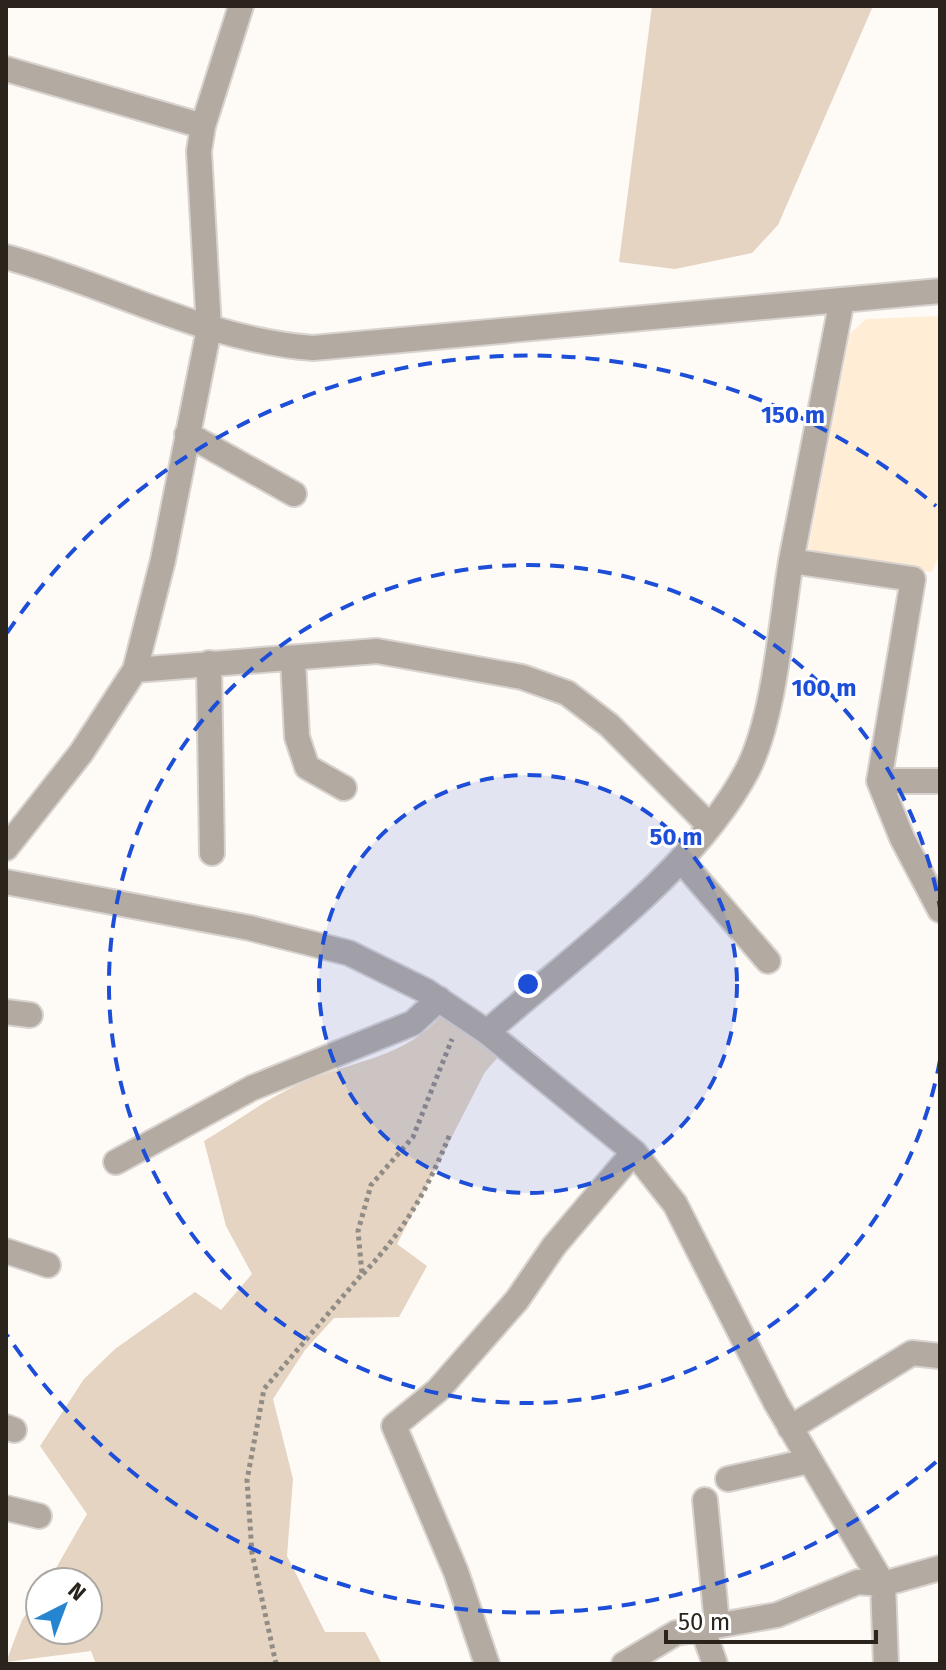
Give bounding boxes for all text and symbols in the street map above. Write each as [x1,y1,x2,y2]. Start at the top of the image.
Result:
text: 150 m [761,401,825,429]
text: 100 m [791,674,857,702]
text: 50 m [650,823,702,851]
centre of rings [514,970,542,998]
north arrow [24,1566,104,1646]
text: N [63,1577,92,1606]
scale bar [666,1594,876,1644]
text: 50 m [678,1608,730,1636]

